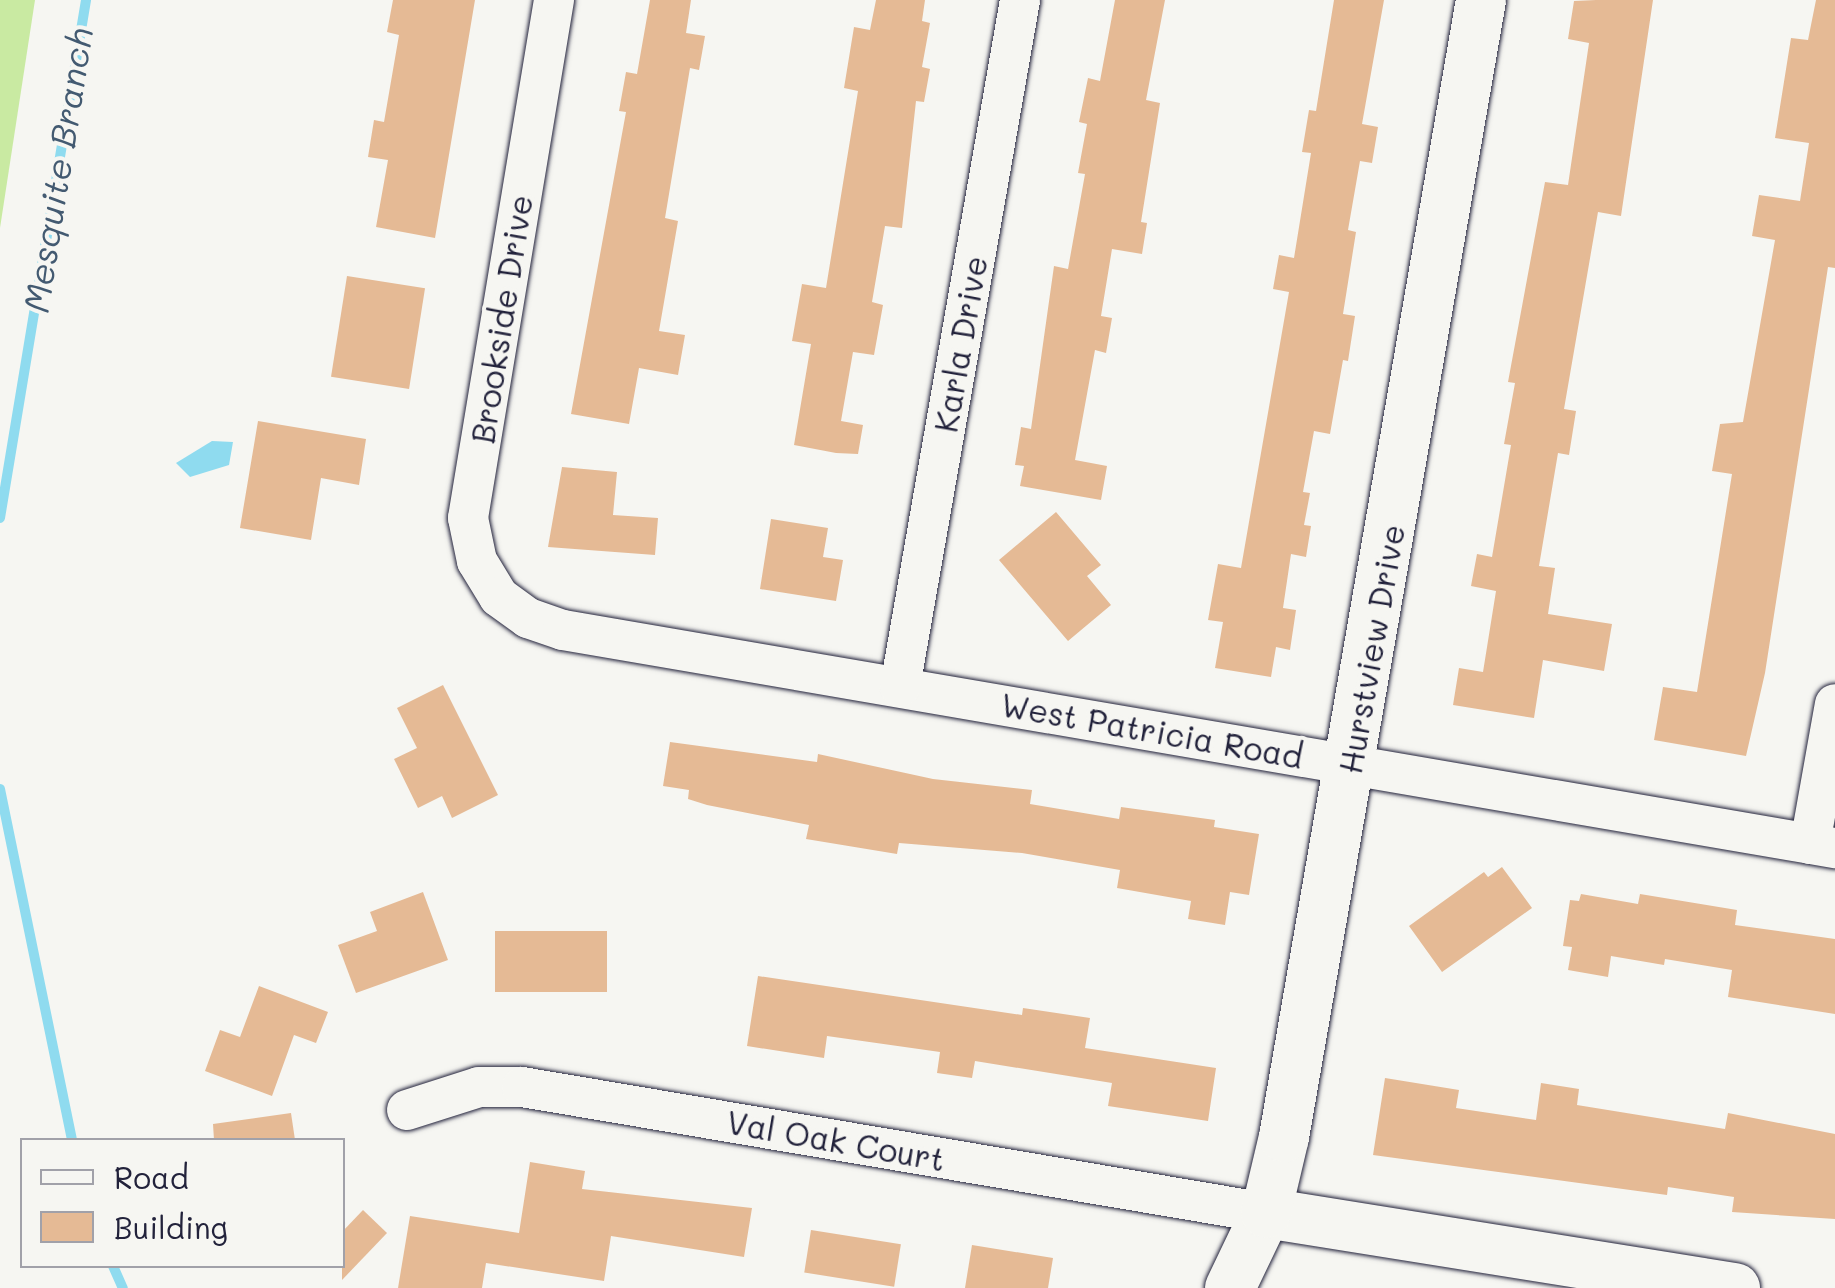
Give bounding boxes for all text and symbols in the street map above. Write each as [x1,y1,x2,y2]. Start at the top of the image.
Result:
water label: Mesquite Branch [14,25,100,315]
street label: Brookside Drive [462,192,540,446]
street label: Karla Drive [926,253,994,435]
street label: Hurstview Drive [1330,521,1412,777]
street label: West Patricia Road [998,685,1306,775]
street label: Val Oak Court [724,1102,948,1178]
legend [20,1138,345,1268]
text: Road [114,1157,189,1197]
text: Building [114,1207,228,1247]

